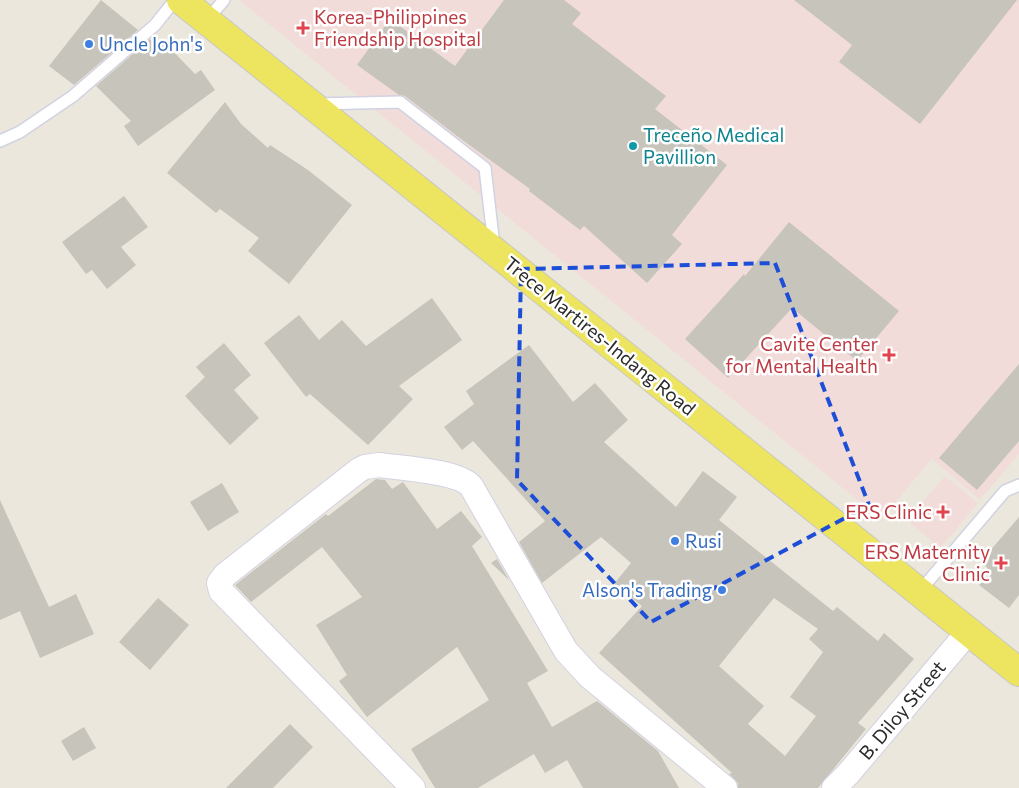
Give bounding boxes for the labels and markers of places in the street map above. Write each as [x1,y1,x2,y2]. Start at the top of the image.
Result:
place label: Korea-Philippines Friendship Hospital [314,5,481,50]
marker: Korea-Philippines Friendship Hospital [296,21,310,35]
place label: Uncle John's [99,32,203,55]
marker: Uncle John's [83,38,95,50]
place label: Treceño Medical Pavillion [643,123,784,168]
marker: Treceño Medical Pavillion [627,140,639,152]
place label: Cavite Center for Mental Health [725,332,878,377]
marker: Cavite Center for Mental Health [882,348,896,362]
place label: ERS Clinic [845,500,932,523]
marker: ERS Clinic [936,505,950,519]
place label: Rusi [685,529,722,552]
marker: Rusi [669,535,681,547]
place label: ERS Maternity Clinic [865,540,990,585]
marker: ERS Maternity Clinic [994,556,1008,570]
place label: Alson's Trading [582,578,712,601]
marker: Alson's Trading [716,584,728,596]

